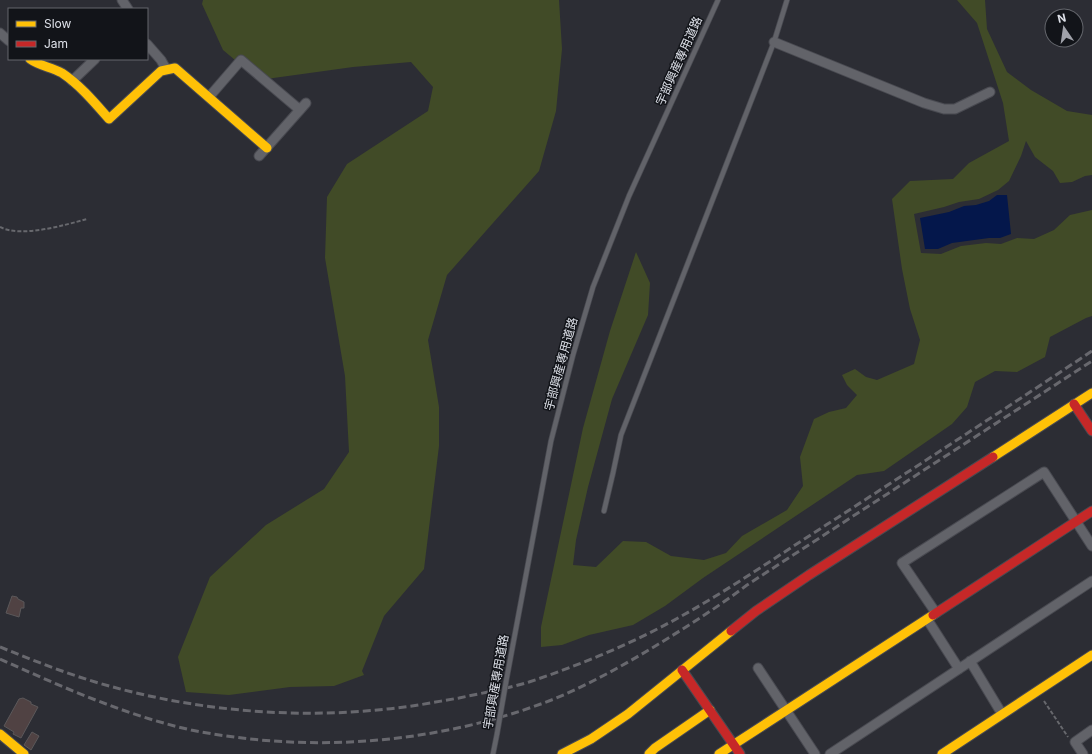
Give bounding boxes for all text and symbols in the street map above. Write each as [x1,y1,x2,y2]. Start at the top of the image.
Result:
legend [8,8,148,60]
north arrow [1044,8,1084,48]
text: N [1056,10,1067,26]
street label: 宇部興産専用道路 [652,14,705,108]
text: Slow [44,16,72,31]
text: Jam [44,36,68,51]
street label: 宇部興産専用道路 [541,316,580,412]
street label: 宇部興産専用道路 [480,633,511,730]

